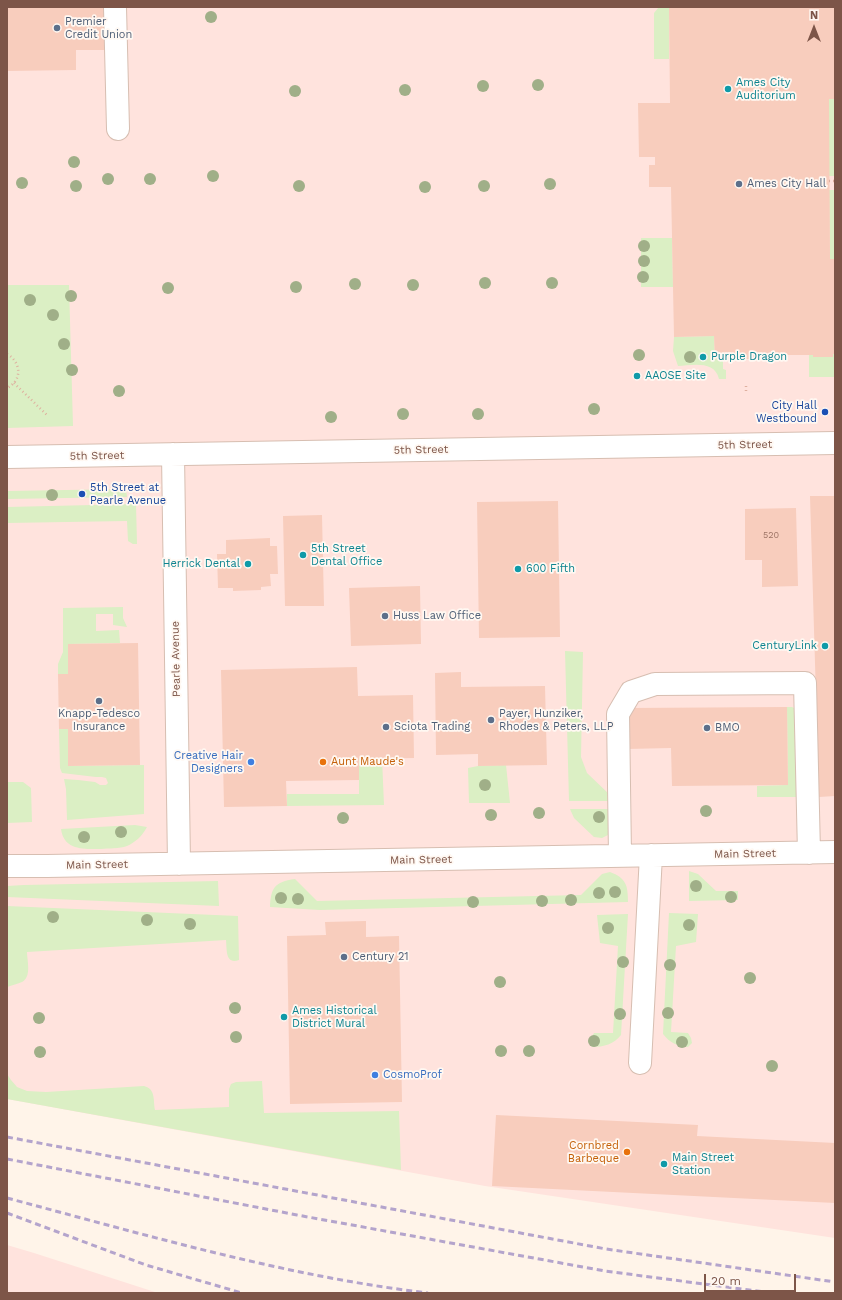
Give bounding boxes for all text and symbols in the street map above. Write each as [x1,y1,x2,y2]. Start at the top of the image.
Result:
north arrow [794,8,834,48]
text: N [810,9,818,22]
place label: Premier Credit Union [65,15,132,41]
marker: Premier Credit Union [52,23,62,33]
place label: Ames City Auditorium [736,76,796,102]
marker: Ames City Auditorium [723,84,733,94]
place label: Ames City Hall [747,177,826,191]
marker: Ames City Hall [734,179,744,189]
place label: Purple Dragon [711,350,787,364]
marker: Purple Dragon [698,352,708,362]
place label: AAOSE Site [645,369,706,383]
marker: AAOSE Site [632,371,642,381]
place label: City Hall Westbound [756,399,817,425]
marker: City Hall Westbound [820,407,830,417]
street label: 5th Street [718,438,772,452]
street label: 5th Street [394,443,448,457]
street label: 5th Street [70,449,124,463]
place label: 5th Street at Pearle Avenue [90,481,166,507]
marker: 5th Street at Pearle Avenue [77,489,87,499]
house number: 520 [763,530,779,540]
place label: 5th Street Dental Office [311,542,382,568]
marker: 5th Street Dental Office [298,550,308,560]
place label: Herrick Dental [162,557,240,571]
marker: Herrick Dental [243,559,253,569]
place label: 600 Fifth [526,562,575,576]
marker: 600 Fifth [513,564,523,574]
place label: Huss Law Office [393,609,481,623]
marker: Huss Law Office [380,611,390,621]
street label: Pearle Avenue [169,621,183,697]
place label: CenturyLink [752,639,817,653]
marker: CenturyLink [820,641,830,651]
marker: Knapp-Tedesco Insurance [94,696,104,706]
place label: Knapp-Tedesco Insurance [58,707,140,733]
place label: Payer, Hunziker, Rhodes & Peters, LLP [499,707,613,733]
marker: Payer, Hunziker, Rhodes & Peters, LLP [486,715,496,725]
place label: Sciota Trading [394,720,470,734]
place label: BMO [715,721,740,735]
marker: Sciota Trading [381,722,391,732]
marker: BMO [702,723,712,733]
place label: Creative Hair Designers [174,749,243,775]
place label: Aunt Maude's [331,755,404,769]
marker: Creative Hair Designers [246,757,256,767]
marker: Aunt Maude's [318,757,328,767]
street label: Main Street [714,847,776,861]
street label: Main Street [390,853,452,867]
street label: Main Street [66,858,128,872]
place label: Century 21 [352,950,409,964]
marker: Century 21 [339,952,349,962]
place label: Ames Historical District Mural [292,1004,377,1030]
marker: Ames Historical District Mural [279,1012,289,1022]
place label: CosmoProf [383,1068,442,1082]
marker: CosmoProf [370,1070,380,1080]
place label: Cornbred Barbeque [568,1139,619,1165]
marker: Cornbred Barbeque [622,1147,632,1157]
place label: Main Street Station [672,1151,734,1177]
marker: Main Street Station [659,1159,669,1169]
scale bar [706,1266,798,1292]
text: 20 m [711,1274,741,1288]

